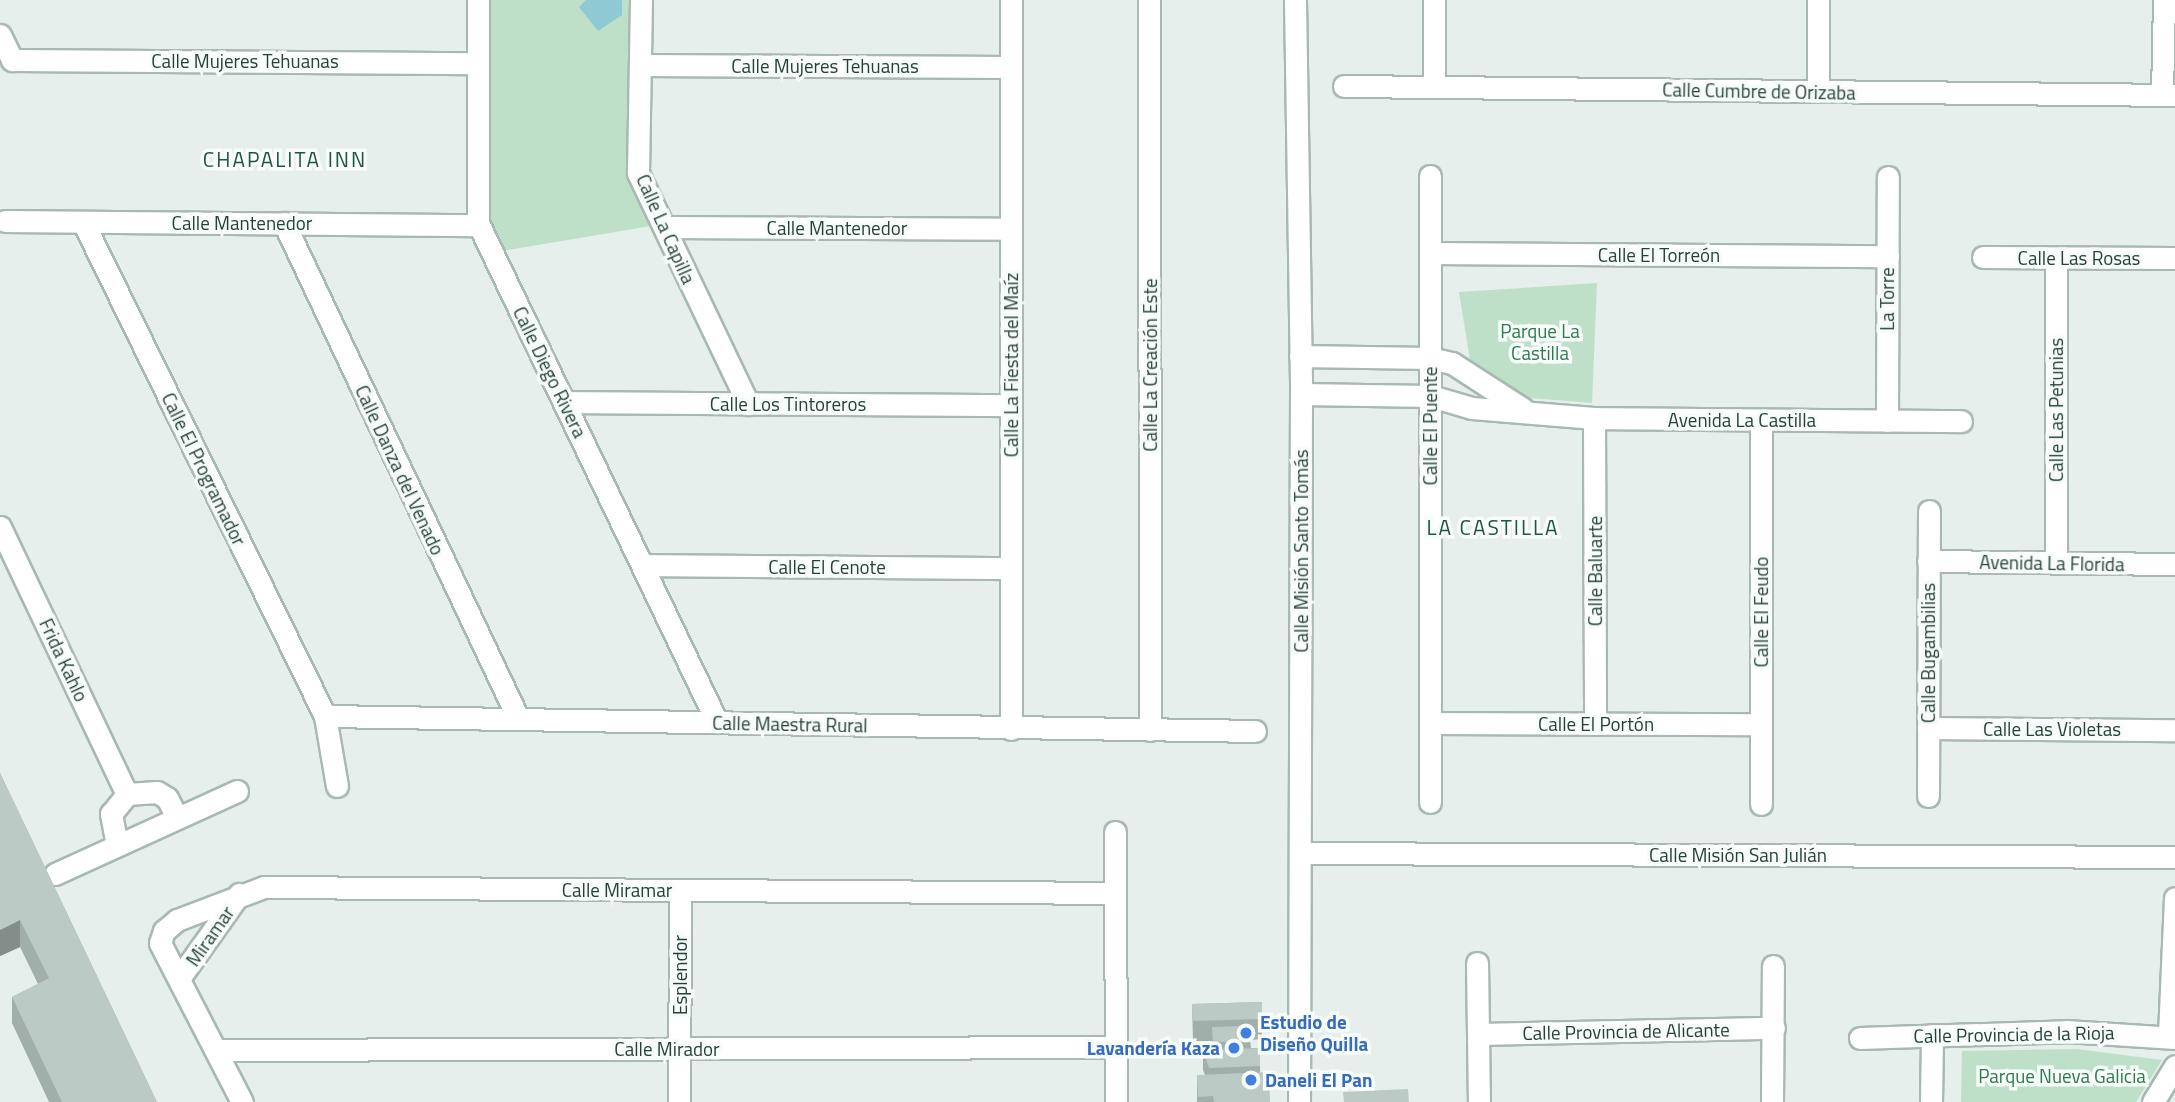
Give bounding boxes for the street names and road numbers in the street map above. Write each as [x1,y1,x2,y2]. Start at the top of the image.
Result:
street label: Calle Mujeres Tehuanas [151,50,339,72]
street label: Calle Mujeres Tehuanas [731,55,919,77]
street label: Calle Cumbre de Orizaba [1662,78,1856,104]
street label: Calle La Capilla [632,171,700,287]
street label: Calle Mantenedor [172,212,312,234]
street label: Calle Mantenedor [767,217,907,239]
street label: Calle El Torreón [1598,244,1720,266]
street label: Calle Las Rosas [2018,247,2140,269]
street label: La Torre [1876,267,1898,331]
street label: Calle La Fiesta del Maíz [1000,273,1022,457]
street label: Calle La Creación Este [1139,278,1161,452]
street label: Calle Diego Rivera [508,303,592,441]
street label: Calle Las Petunias [2045,338,2067,482]
street label: Calle El Puente [1419,367,1441,485]
street label: Calle Danza del Venado [351,381,449,559]
street label: Calle El Programador [157,389,251,549]
street label: Calle Los Tintoreros [710,393,866,415]
street label: Avenida La Castilla [1668,409,1816,431]
street label: Calle Misión Santo Tomás [1290,449,1312,653]
street label: Calle Baluarte [1584,516,1606,626]
street label: Avenida La Florida [1979,550,2125,576]
street label: Calle El Cenote [768,556,886,578]
street label: Calle El Feudo [1750,557,1772,667]
street label: Calle Bugambilias [1917,583,1939,723]
street label: Frida Kahlo [35,615,93,705]
street label: Calle Maestra Rural [712,711,868,737]
street label: Calle El Portón [1538,713,1654,735]
street label: Calle Las Violetas [1983,718,2121,740]
street label: Calle Misión San Julián [1649,844,1827,866]
street label: Calle Miramar [562,879,672,901]
street label: Miramar [181,902,239,970]
street label: Esplendor [669,935,691,1015]
street label: Calle Provincia de Alicante [1522,1018,1730,1044]
street label: Calle Provincia de la Rioja [1913,1021,2115,1047]
street label: Calle Mirador [614,1038,720,1060]

